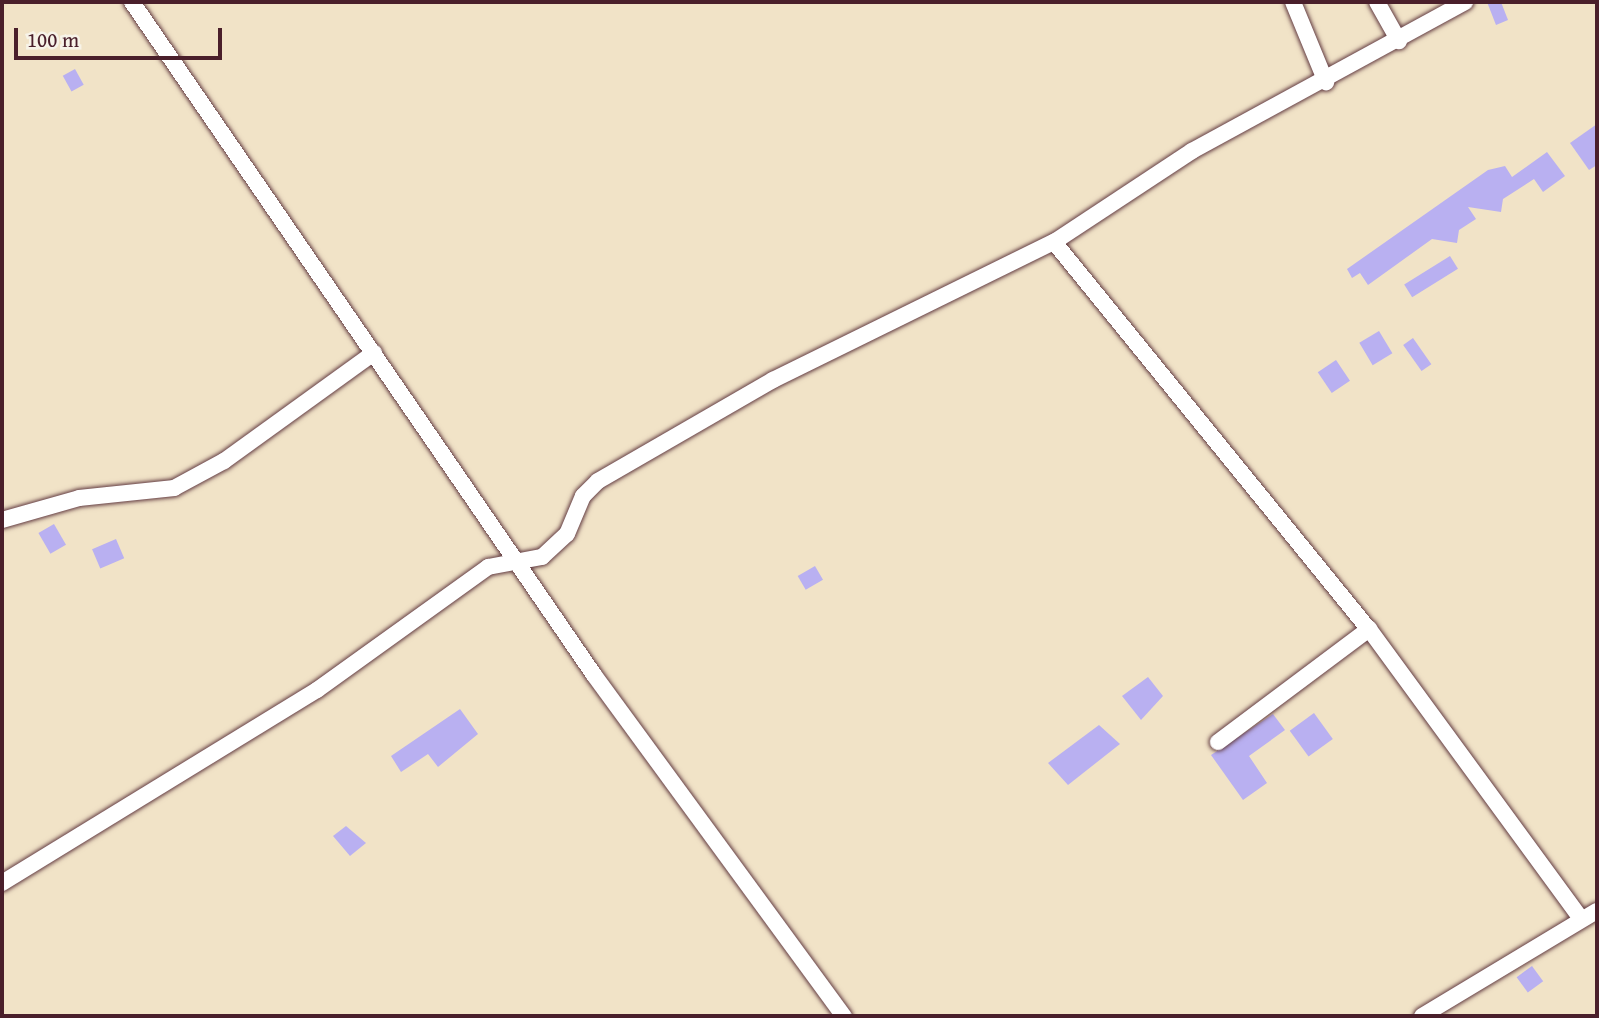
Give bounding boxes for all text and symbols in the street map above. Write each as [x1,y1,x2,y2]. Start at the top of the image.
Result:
scale bar [18,14,226,58]
text: 100 m [27,24,79,55]

